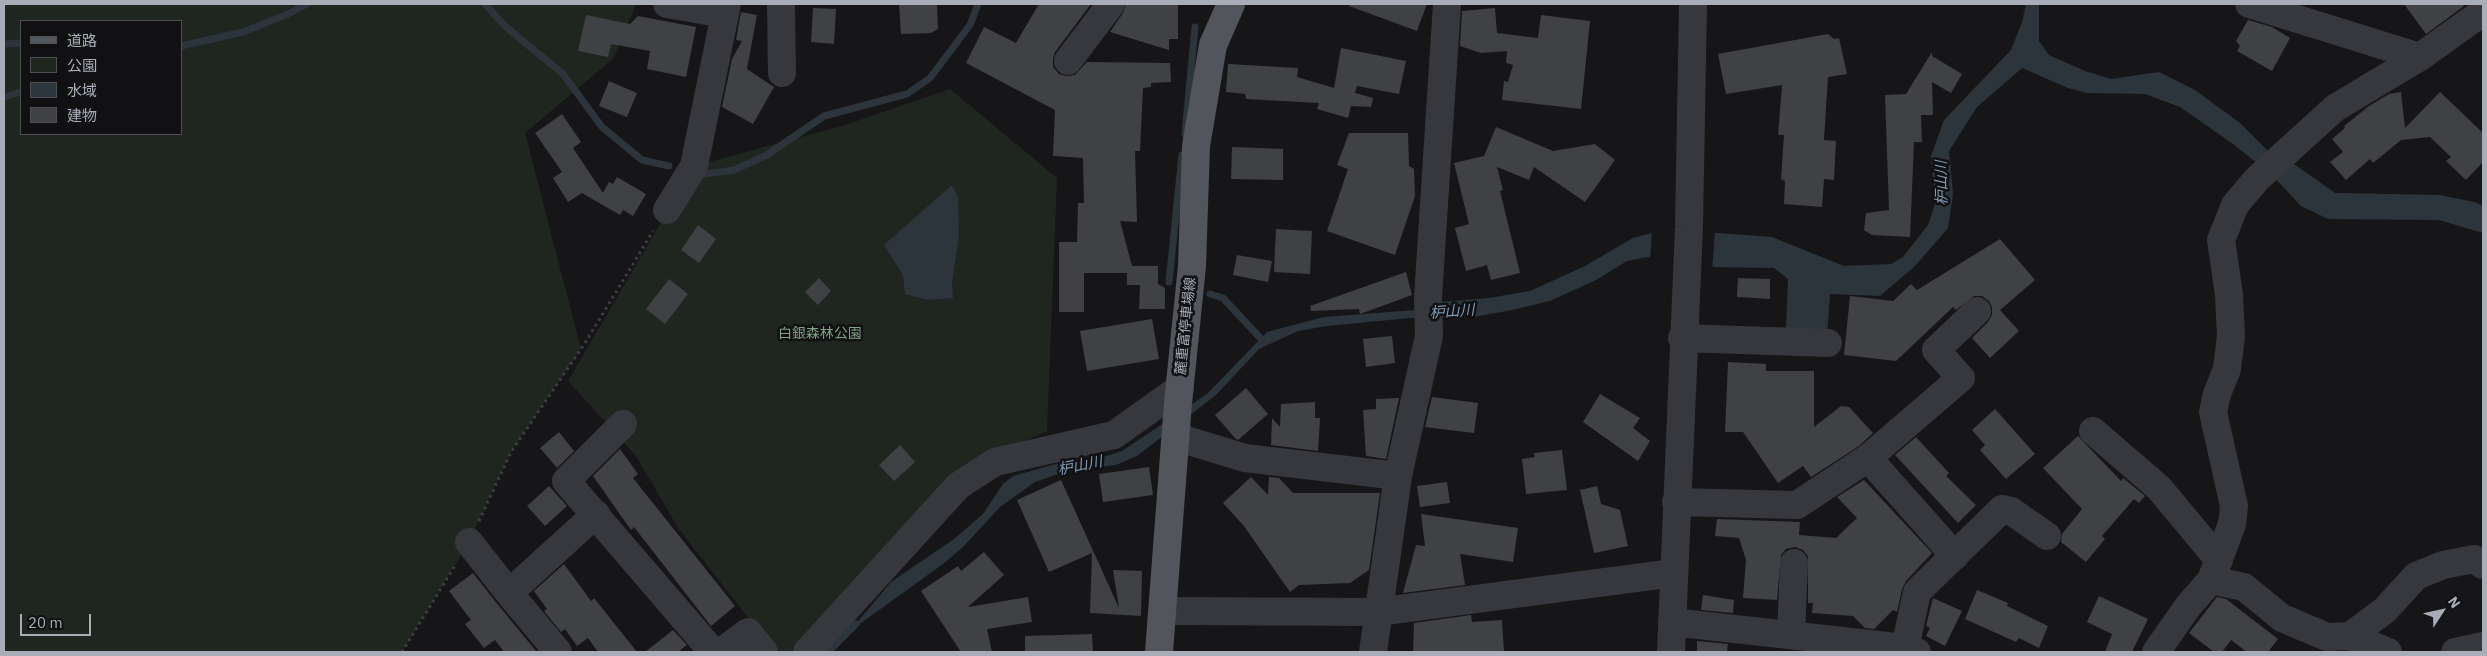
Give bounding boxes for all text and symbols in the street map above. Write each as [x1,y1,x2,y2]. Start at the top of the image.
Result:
legend [20,20,182,135]
text: 道路 [67,31,97,50]
text: 公園 [67,56,97,75]
text: 水域 [67,81,97,100]
text: 建物 [67,106,97,125]
water label: 枦山川 [1933,160,1951,206]
street label: 麓重富停車場線 [1173,276,1199,376]
water label: 枦山川 [1429,301,1475,323]
park label: 白銀森林公園 [778,326,862,342]
water label: 枦山川 [1056,453,1104,479]
north arrow [2417,586,2467,636]
text: N [2444,593,2465,612]
scale bar [22,604,94,636]
text: 20 m [28,613,63,632]

